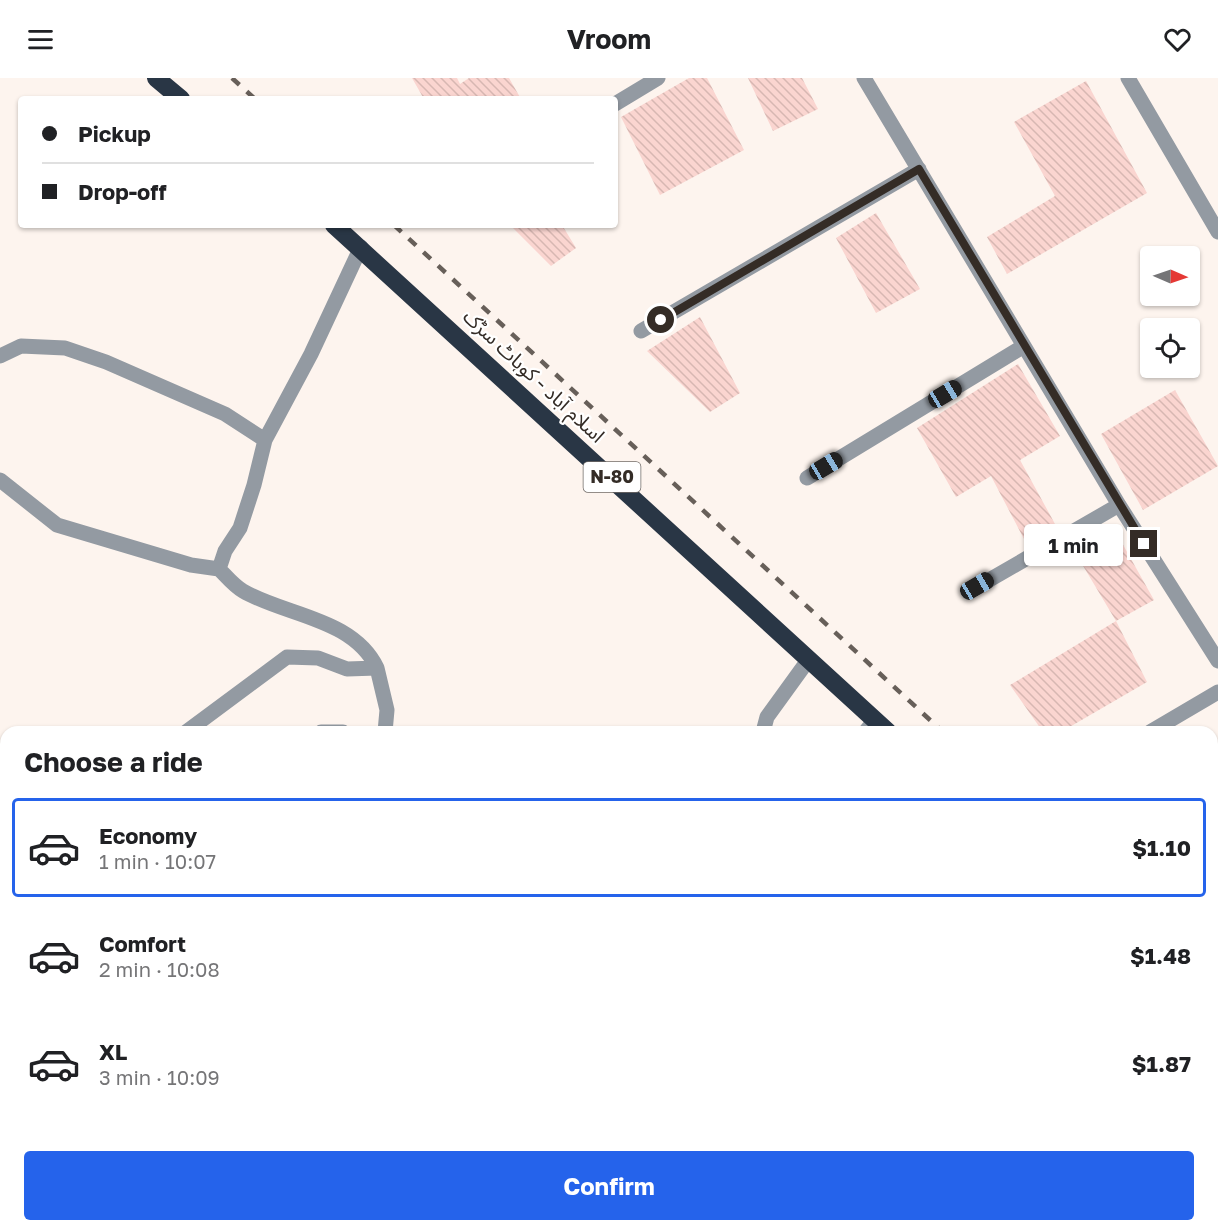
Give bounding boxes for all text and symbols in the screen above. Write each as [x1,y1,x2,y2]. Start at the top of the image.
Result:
icon: menu [24,23,57,56]
text: Vroom [567,23,651,55]
icon: heart [1161,23,1194,56]
text: Pickup [78,120,151,147]
text: Drop-off [78,178,167,205]
north arrow [1140,246,1200,306]
map controls [1140,246,1200,378]
street label: اسلام آباد - کوہاٹ سڑک [456,304,610,450]
route start [647,306,674,333]
button: locate [1140,318,1200,378]
car [925,377,965,411]
car [806,449,846,483]
road number: N-80 [584,462,640,492]
callout: 1 min [1024,523,1123,565]
route end [1130,530,1157,557]
text: 1 min [1048,533,1099,557]
car [957,569,997,603]
text: Choose a ride [24,746,203,778]
icon: car [27,821,81,875]
text: Economy [99,822,197,849]
text: $1.10 [1132,834,1191,861]
text: 1 min · 10:07 [99,849,216,873]
icon: car [27,929,81,983]
text: Comfort [99,930,186,957]
text: $1.48 [1130,942,1191,969]
text: 2 min · 10:08 [99,957,220,981]
icon: car [27,1037,81,1091]
text: XL [99,1038,127,1065]
text: $1.87 [1132,1050,1191,1077]
text: 3 min · 10:09 [99,1065,220,1089]
button: Confirm [24,1151,1194,1220]

